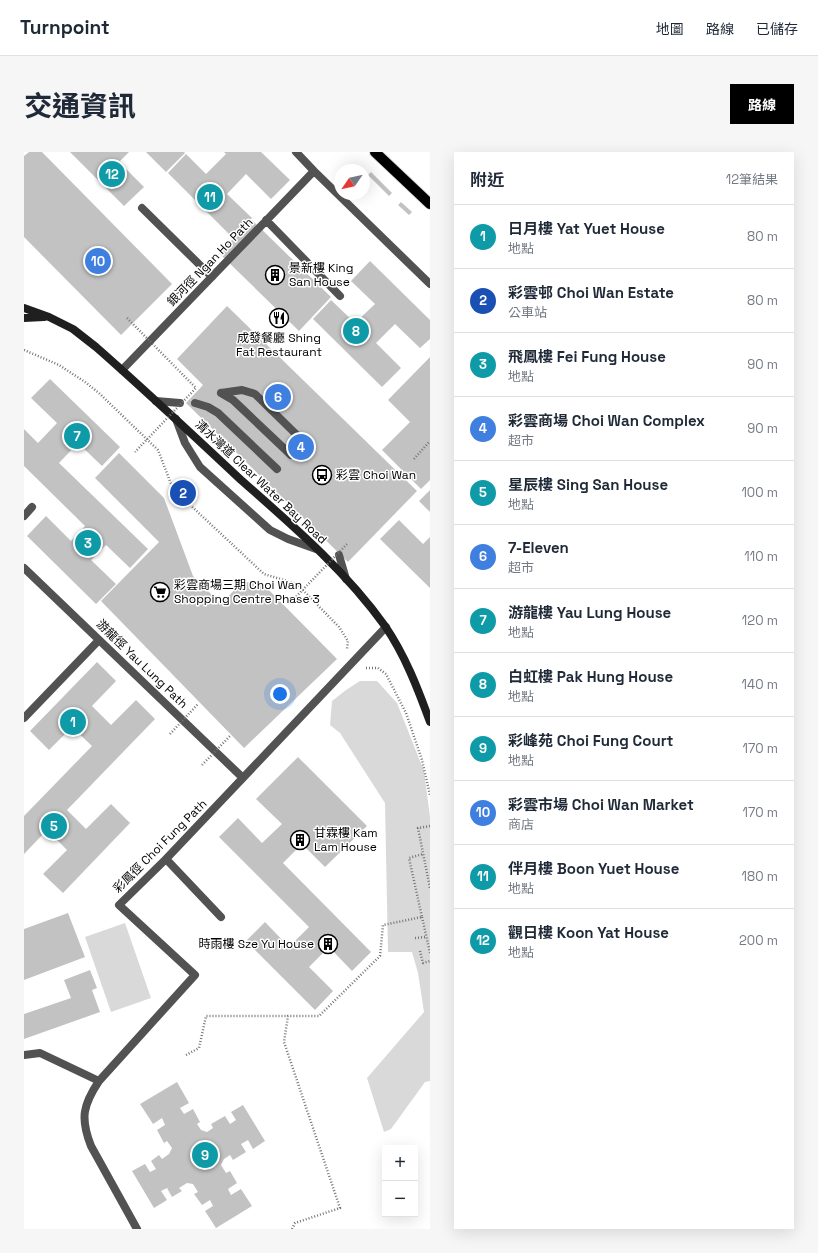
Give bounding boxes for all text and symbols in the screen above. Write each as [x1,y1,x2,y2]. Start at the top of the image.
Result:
text: Turnpoint [20,15,110,40]
text: 地圖 [656,20,684,38]
text: 路線 [706,20,734,38]
text: 已儲存 [756,20,798,38]
button: 路線 [730,84,794,124]
text: 交通資訊 [24,88,136,124]
pin: 12 [99,159,125,189]
north arrow [334,164,370,200]
text: 附近 [470,169,504,191]
text: 12筆結果 [726,171,778,188]
pin: 11 [197,182,223,212]
street label: 銀河徑 Ngan Ho Path [164,214,256,310]
text: 日月樓 Yat Yuet House [508,219,665,238]
text: 1 [480,228,486,245]
text: 80 m [747,228,778,245]
text: 地點 [508,240,534,257]
pin: 10 [85,246,111,276]
place label: 景新樓 King San House [289,260,353,290]
building icon: 景新樓 King San House [264,264,286,286]
text: 彩雲邨 Choi Wan Estate [508,283,674,302]
text: 2 [479,292,487,309]
text: 80 m [747,292,778,309]
text: 公車站 [508,304,547,321]
restaurant icon: 成發餐廳 Shing Fat Restaurant [268,307,290,329]
pin: 8 [343,316,369,346]
place label: 成發餐廳 Shing Fat Restaurant [236,330,322,360]
text: 飛鳳樓 Fei Fung House [508,347,666,366]
text: 3 [479,356,487,373]
text: 90 m [747,356,778,373]
text: 地點 [508,368,534,385]
pin: 6 [265,382,291,412]
text: 彩雲商場 Choi Wan Complex [508,411,705,430]
street label: 清水灣道 Clear Water Bay Road [192,417,330,547]
text: 4 [479,420,487,437]
text: 90 m [747,420,778,437]
pin: 7 [64,421,90,451]
pin: 4 [288,432,314,462]
text: 超市 [508,432,534,449]
bus stop icon: 彩雲 Choi Wan [311,464,333,486]
place label: 彩雲 Choi Wan [336,467,416,483]
text: 星辰樓 Sing San House [508,475,668,494]
pin: 2 [170,478,196,508]
text: 5 [479,484,487,501]
text: 100 m [741,484,778,501]
text: 地點 [508,496,534,513]
pin: 3 [75,528,101,558]
text: 7-Eleven [508,538,569,557]
text: 6 [479,548,487,565]
text: 110 m [744,548,778,565]
text: 超市 [508,559,534,576]
place label: 彩雲商場三期 Choi Wan Shopping Centre Phase 3 [174,577,320,607]
supermarket icon: 彩雲商場三期 Choi Wan Shopping Centre Phase 3 [149,581,171,603]
text: 游龍樓 Yau Lung House [508,603,671,622]
text: 7 [479,612,487,629]
text: 120 m [742,612,778,629]
street label: 游龍徑 Yau Lung Path [93,616,191,712]
text: 地點 [508,624,534,641]
text: 白虹樓 Pak Hung House [508,667,673,686]
text: 8 [479,676,487,693]
text: 140 m [742,676,778,693]
your location [270,684,290,704]
text: 地點 [508,688,534,705]
pin: 1 [60,707,86,737]
text: 彩峰苑 Choi Fung Court [508,731,673,750]
text: 9 [479,740,487,757]
text: 170 m [742,740,778,757]
text: 地點 [508,752,534,769]
text: 彩雲市場 Choi Wan Market [508,795,694,814]
street label: 彩鳳徑 Choi Fung Path [110,796,210,896]
text: 10 [476,804,490,821]
text: 170 m [742,804,778,821]
pin: 5 [41,811,67,841]
text: 商店 [508,816,534,833]
place label: 甘霖樓 Kam Lam House [314,825,378,855]
building icon: 甘霖樓 Kam Lam House [289,829,311,851]
text: 伴月樓 Boon Yuet House [508,859,679,878]
text: 11 [477,868,489,885]
text: 180 m [742,868,778,885]
text: 地點 [508,880,534,897]
text: 觀日樓 Koon Yat House [508,923,669,942]
text: 12 [476,932,490,949]
text: 200 m [739,932,778,949]
building icon: 時雨樓 Sze Yu House [317,933,339,955]
place label: 時雨樓 Sze Yu House [199,936,314,952]
text: 地點 [508,944,534,961]
pin: 9 [192,1140,218,1170]
map controls [382,1145,418,1217]
button: + [382,1145,418,1181]
button: − [382,1181,418,1217]

